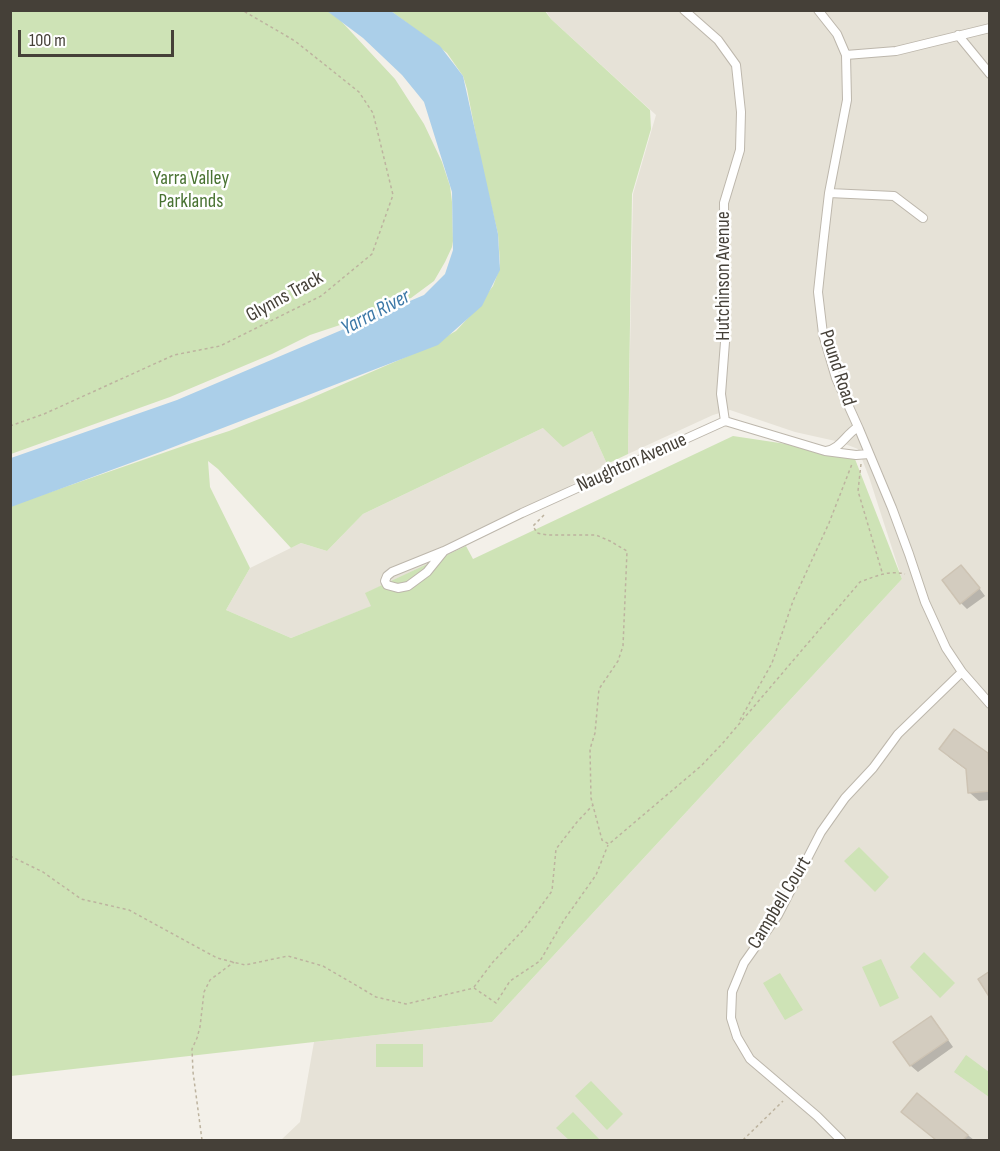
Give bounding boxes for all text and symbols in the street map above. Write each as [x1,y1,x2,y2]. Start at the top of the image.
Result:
scale bar [21,18,177,56]
text: 100 m [29,30,66,51]
park label: Yarra Valley Parklands [153,167,229,214]
street label: Hutchinson Avenue [712,211,736,341]
street label: Glynns Track [242,266,328,328]
water label: Yarra River [337,284,415,342]
street label: Pound Road [813,327,861,409]
street label: Naughton Avenue [573,428,691,498]
street label: Campbell Court [743,853,817,953]

